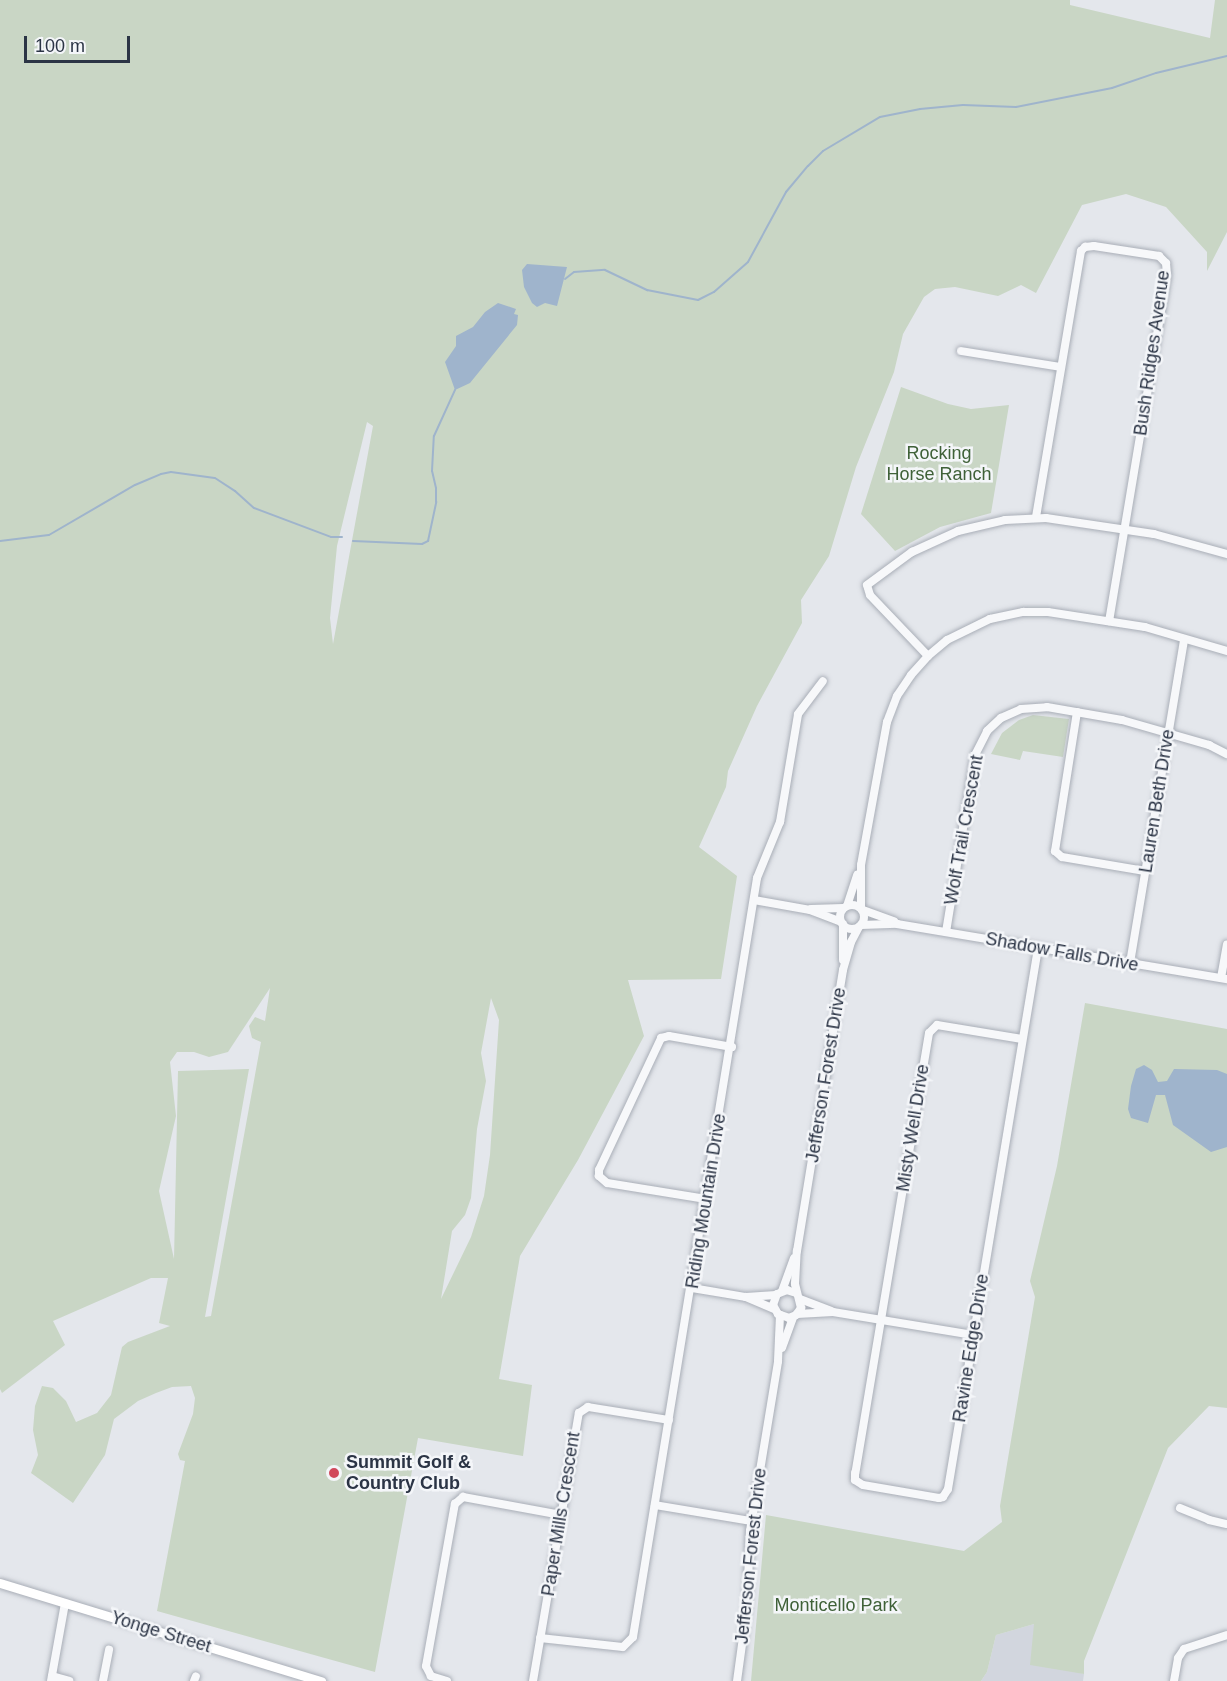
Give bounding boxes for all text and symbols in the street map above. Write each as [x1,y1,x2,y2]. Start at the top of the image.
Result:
scale bar [27,24,134,62]
text: 100 m [35,36,85,56]
street label: Bush Ridges Avenue [1130,268,1174,438]
park label: Rocking Horse Ranch [886,443,992,486]
street label: Lauren Beth Drive [1135,728,1179,874]
street label: Wolf Trail Crescent [940,753,988,907]
street label: Shadow Falls Drive [984,928,1140,976]
street label: Jefferson Forest Drive [802,986,850,1164]
street label: Misty Well Drive [892,1063,934,1193]
street label: Riding Mountain Drive [681,1112,731,1290]
street label: Ravine Edge Drive [949,1272,993,1424]
street label: Paper Mills Crescent [537,1430,585,1598]
place label: Summit Golf & Country Club [346,1452,471,1494]
marker: Summit Golf & Country Club [327,1466,341,1480]
street label: Jefferson Forest Drive [731,1467,771,1645]
park label: Monticello Park [774,1594,898,1616]
street label: Yonge Street [108,1607,214,1657]

